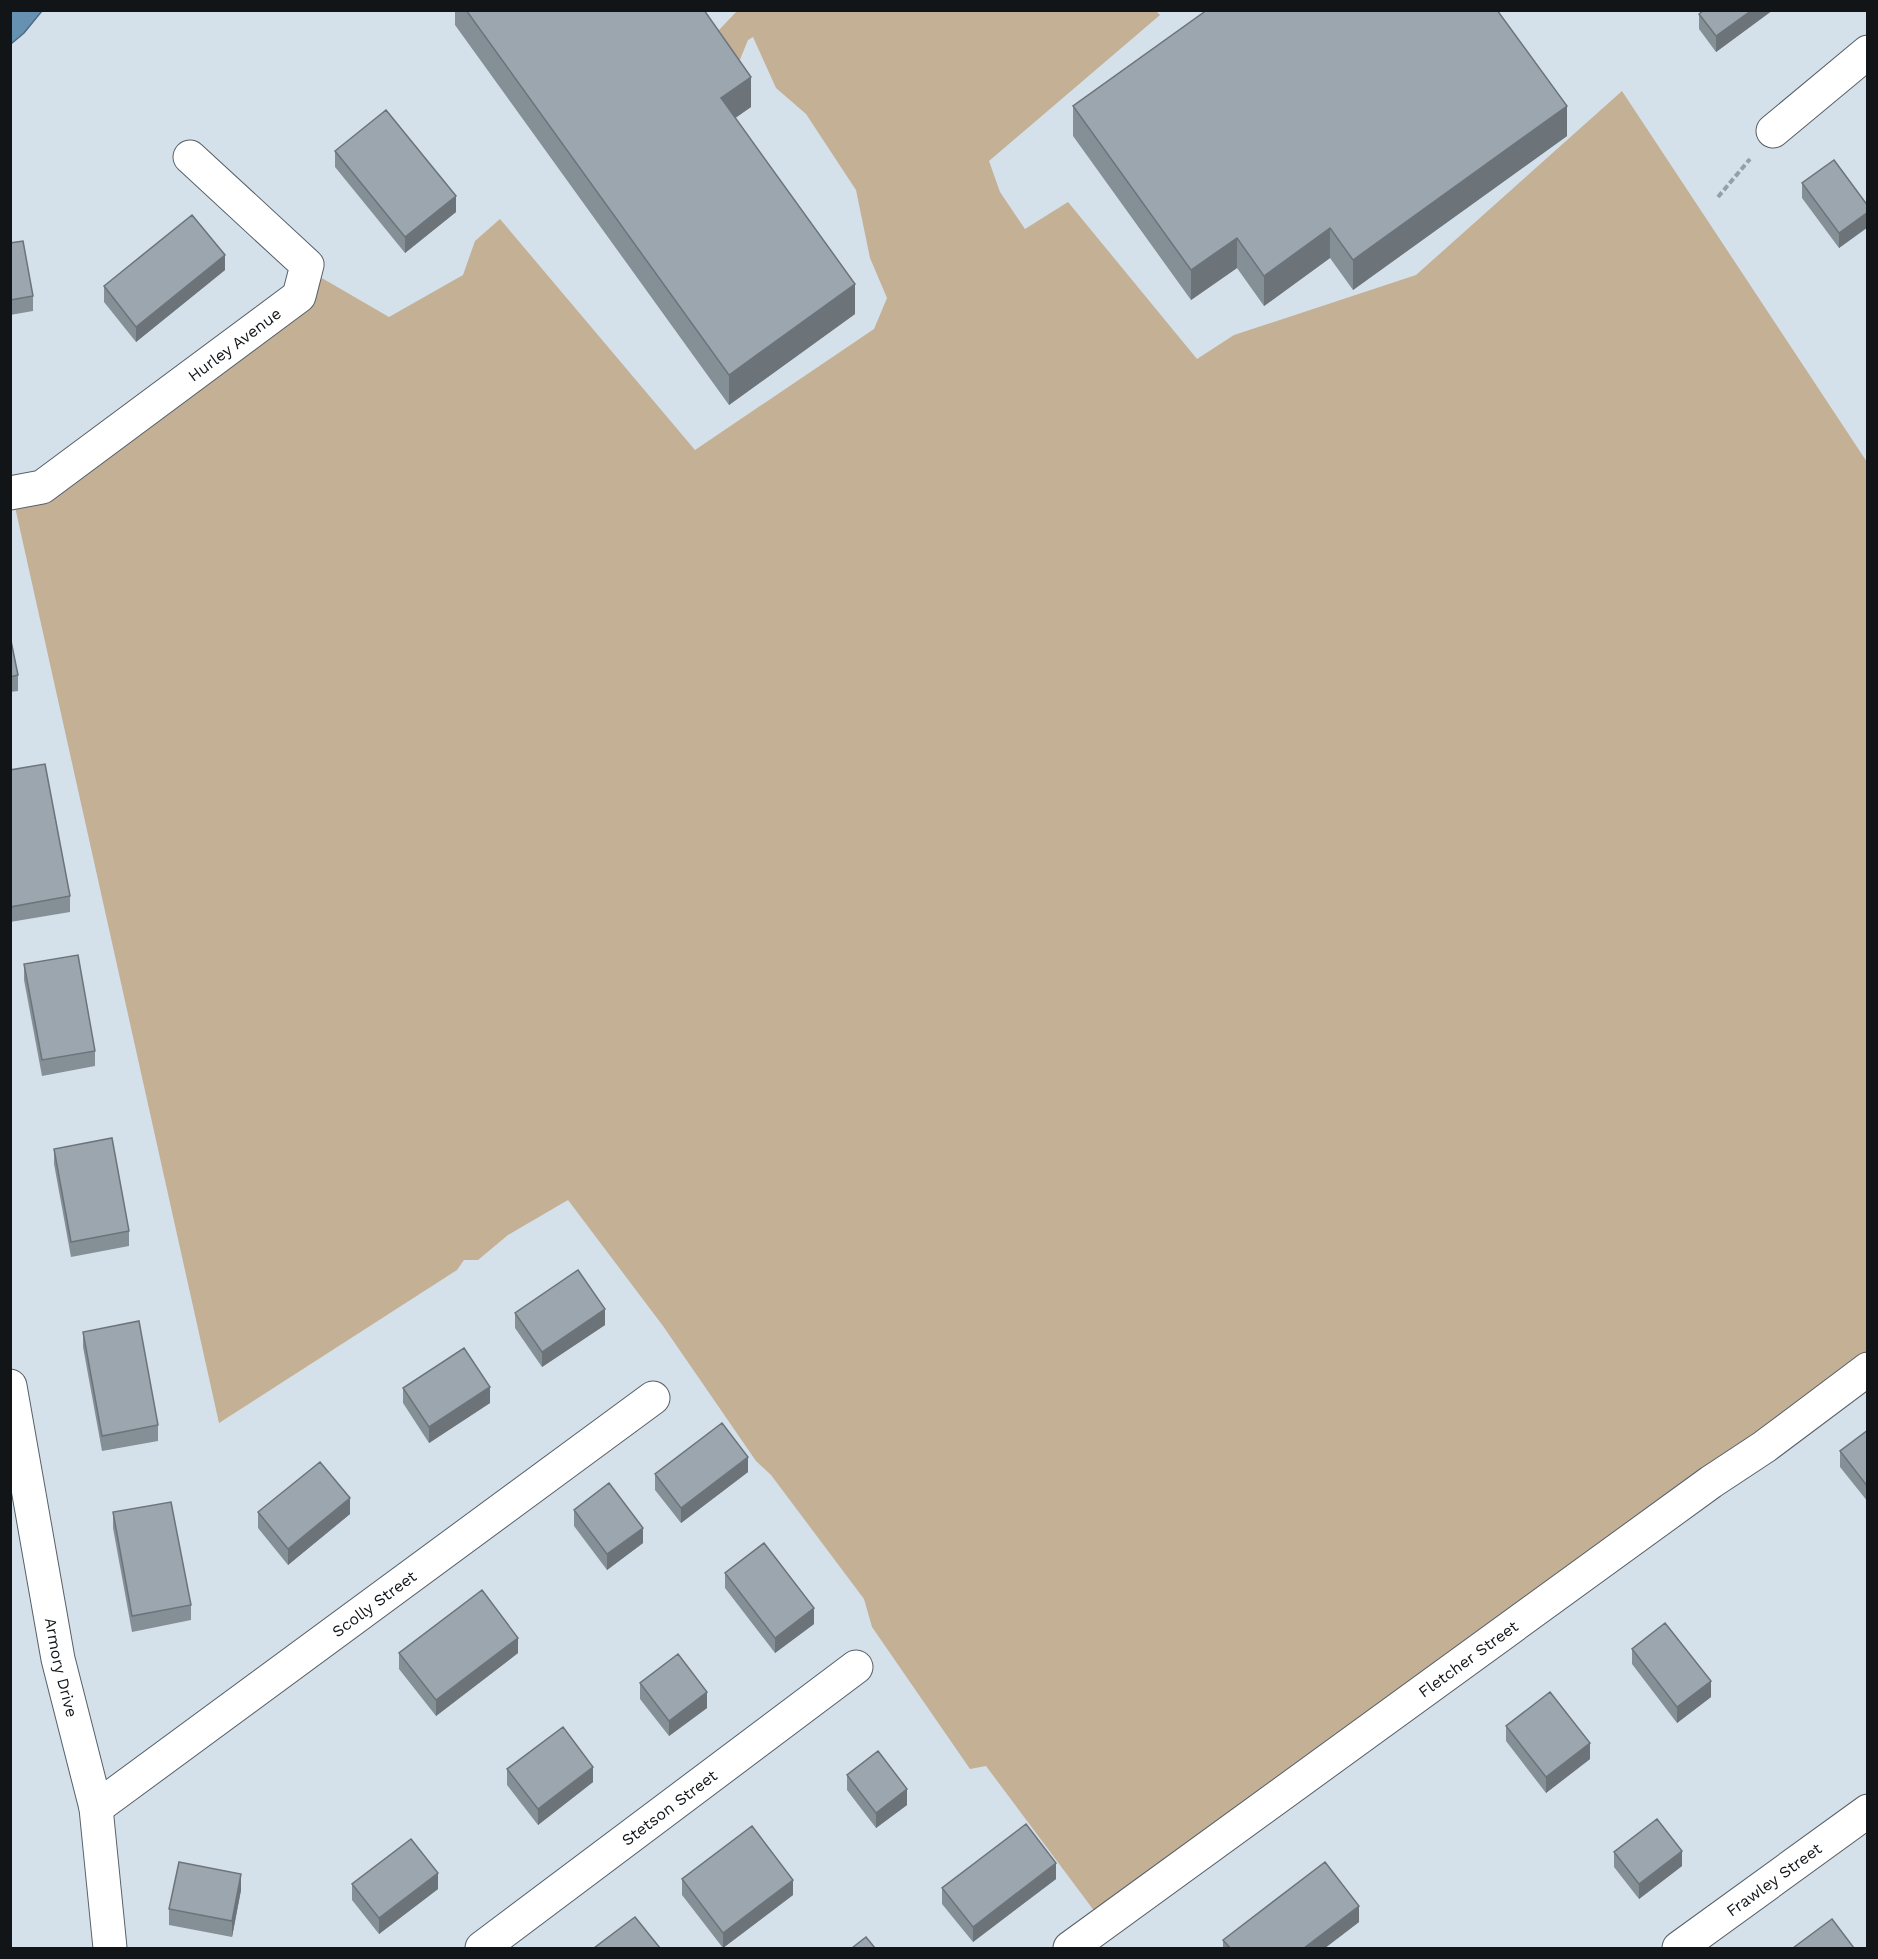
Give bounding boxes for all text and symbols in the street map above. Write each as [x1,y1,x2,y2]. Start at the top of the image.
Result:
street label: Hurley Avenue [184,304,285,385]
street label: Scolly Street [328,1566,420,1641]
street label: Armory Drive [41,1616,81,1719]
street label: Fletcher Street [1415,1616,1522,1702]
street label: Stetson Street [618,1766,721,1850]
street label: Frawley Street [1723,1839,1826,1921]

